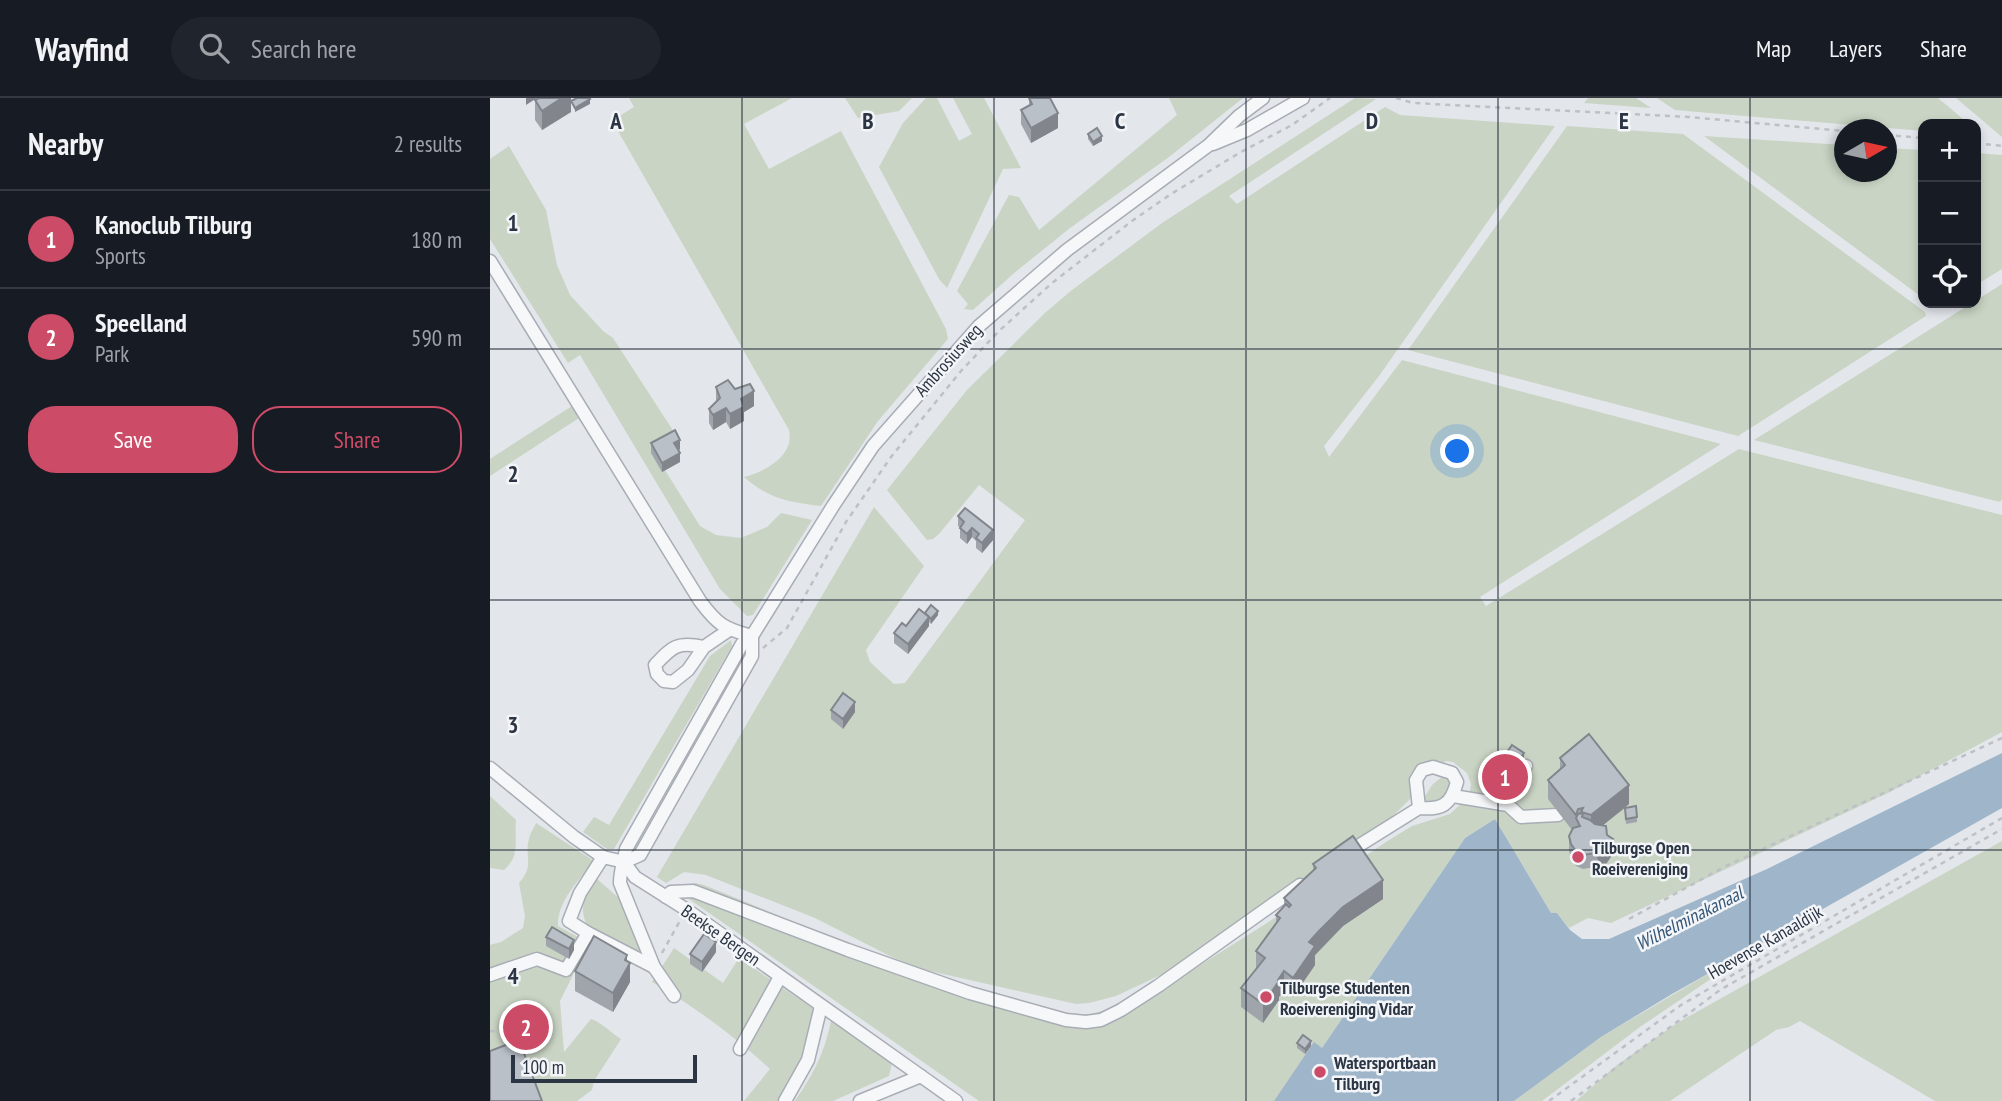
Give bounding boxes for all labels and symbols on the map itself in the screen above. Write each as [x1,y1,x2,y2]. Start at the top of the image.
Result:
text: A [609,106,622,135]
text: B [862,106,874,135]
text: C [1115,106,1126,135]
text: D [1366,106,1378,135]
text: E [1619,106,1629,135]
north arrow [1834,119,1897,182]
text: 1 [508,208,519,237]
street label: Ambrosiusweg [909,319,987,401]
your location [1440,434,1474,468]
text: 2 [508,459,519,488]
text: 3 [508,710,519,739]
pin: 1 [1482,751,1528,803]
place label: Tilburgse Open Roeivereniging [1592,836,1689,880]
marker: Tilburgse Open Roeivereniging [1570,849,1586,865]
water label: Wilhelminakanaal [1631,880,1748,955]
street label: Beekse Bergen [677,899,765,971]
street label: Hoevense Kanaaldijk [1703,900,1827,984]
text: 4 [508,961,519,990]
place label: Tilburgse Studenten Roeivereniging Vidar [1280,976,1414,1020]
marker: Tilburgse Studenten Roeivereniging Vidar [1258,989,1274,1005]
pin: 2 [503,1001,549,1053]
place label: Watersportbaan Tilburg [1333,1051,1436,1095]
scale bar [511,1052,696,1084]
marker: Watersportbaan Tilburg [1312,1064,1328,1080]

